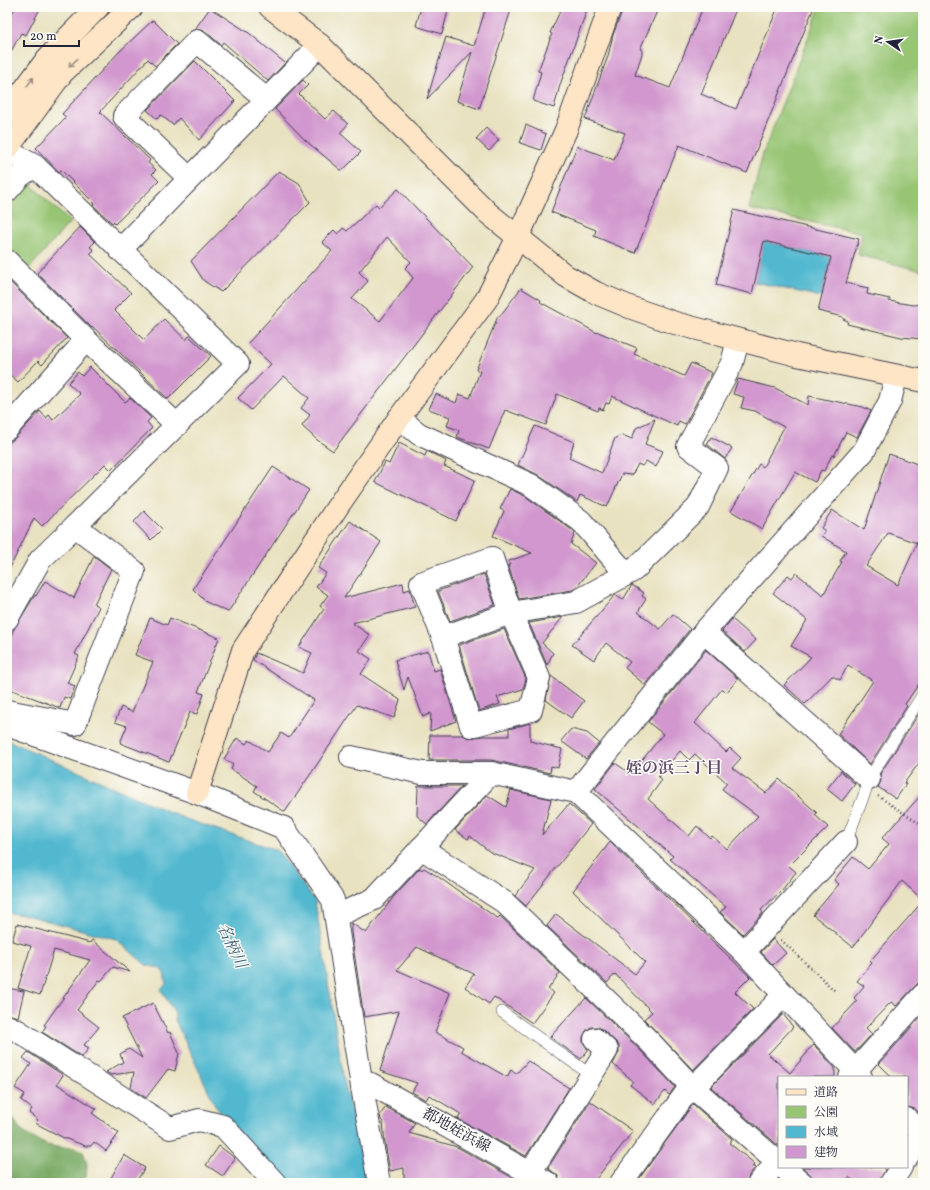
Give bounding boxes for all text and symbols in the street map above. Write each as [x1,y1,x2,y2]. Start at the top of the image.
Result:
scale bar [24,22,79,48]
north arrow [868,22,908,62]
text: 20 m [30,29,57,45]
text: N [872,35,888,46]
one-way arrow [68,58,78,68]
one-way arrow [26,76,34,87]
district label: 姪の浜三丁目 [626,758,722,780]
water label: 名柄川 [211,920,252,974]
legend [778,1076,908,1168]
text: 道路 [814,1085,838,1101]
street label: 都地姪浜線 [418,1104,494,1158]
text: 公園 [814,1105,838,1121]
text: 水域 [814,1125,838,1141]
text: 建物 [814,1145,838,1161]

